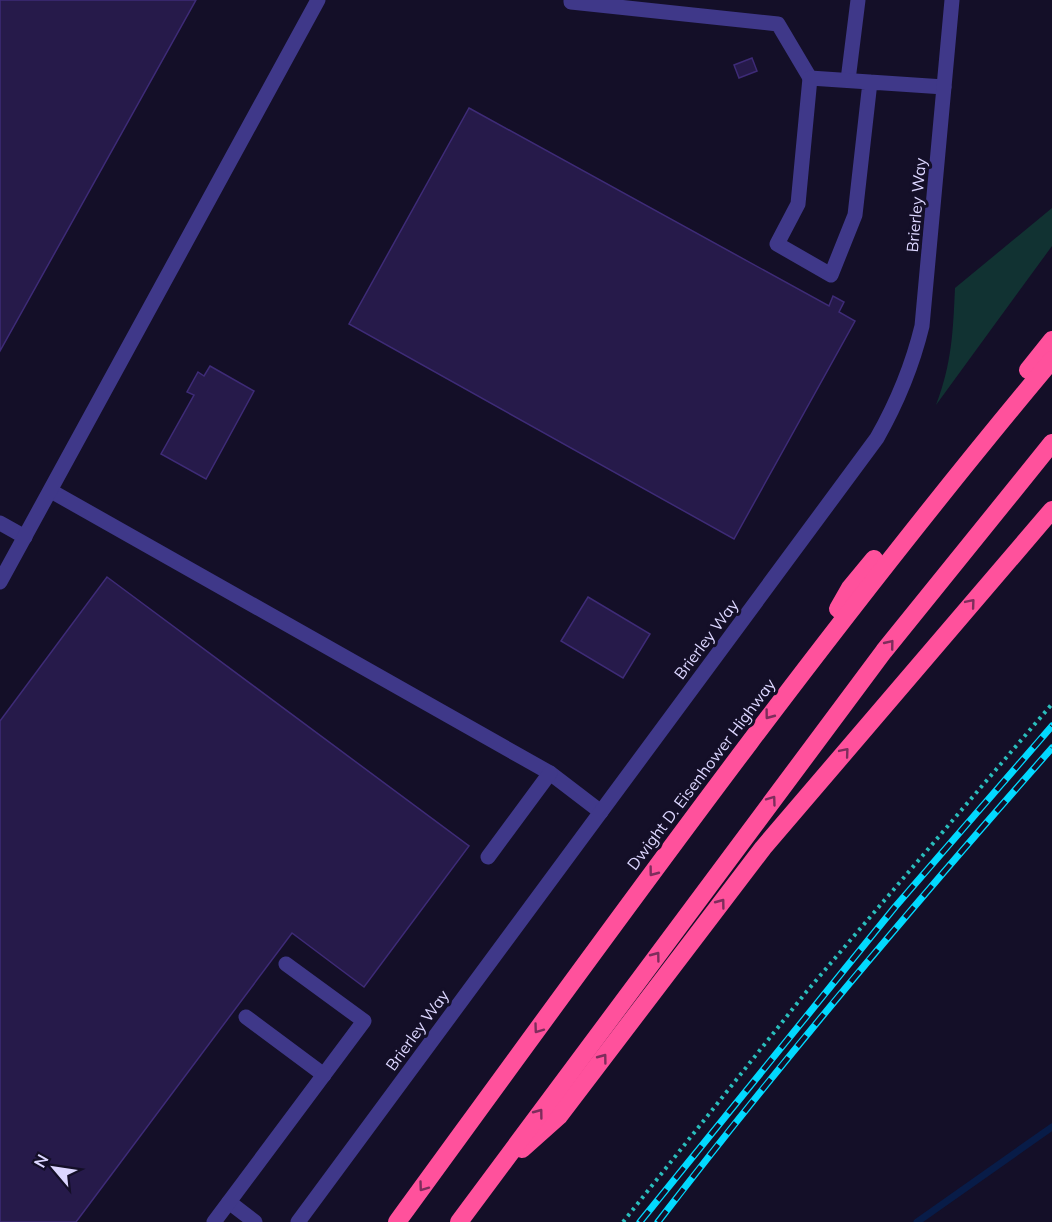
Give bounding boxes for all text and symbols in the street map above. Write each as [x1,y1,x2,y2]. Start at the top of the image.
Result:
street label: Brierley Way [902,156,930,253]
street label: Brierley Way [669,595,743,683]
one-way arrow [964,599,975,610]
one-way arrow [882,640,893,651]
street label: Dwight D. Eisenhower Highway [622,674,780,874]
one-way arrow [765,709,776,720]
one-way arrow [838,748,849,759]
one-way arrow [765,795,776,806]
one-way arrow [649,865,660,876]
one-way arrow [714,898,725,909]
one-way arrow [649,952,660,963]
street label: Brierley Way [381,985,453,1074]
one-way arrow [534,1022,545,1033]
one-way arrow [596,1053,607,1064]
one-way arrow [532,1108,543,1119]
north arrow [24,1138,84,1198]
text: N [29,1151,53,1171]
one-way arrow [419,1180,430,1191]

